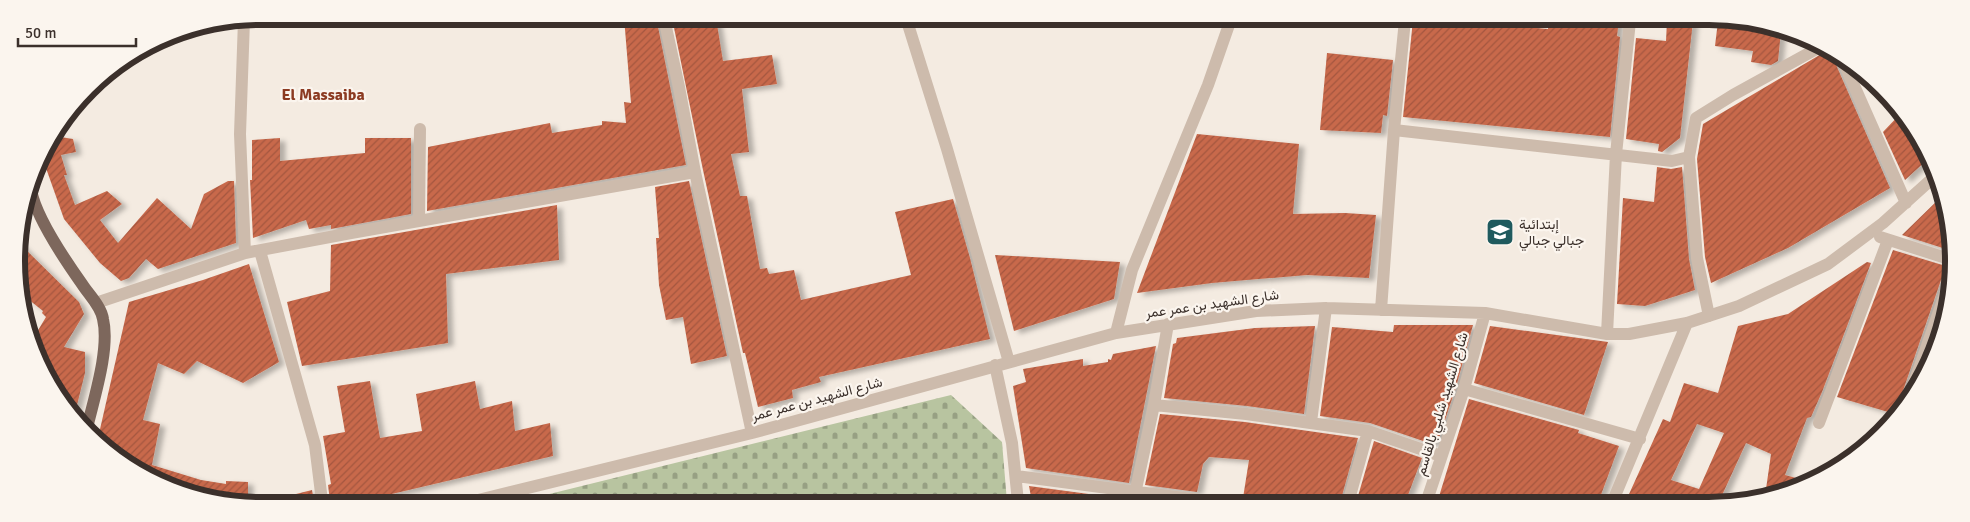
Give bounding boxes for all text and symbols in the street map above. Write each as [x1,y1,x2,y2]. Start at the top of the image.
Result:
scale bar [18,15,135,47]
text: 50 m [25,24,56,42]
district label: El Massaiba [281,85,365,105]
place label: إبتدائية جبالي جبالي [1519,216,1584,252]
school or university icon: إبتدائية جبالي جبالي [1485,217,1515,247]
street label: شارع الشهيد بن عمر عمر [1143,286,1280,324]
street label: شارع الشهيد شلبي بالقاسم [1412,330,1475,479]
street label: شارع الشهيد بن عمر عمر [749,373,885,427]

